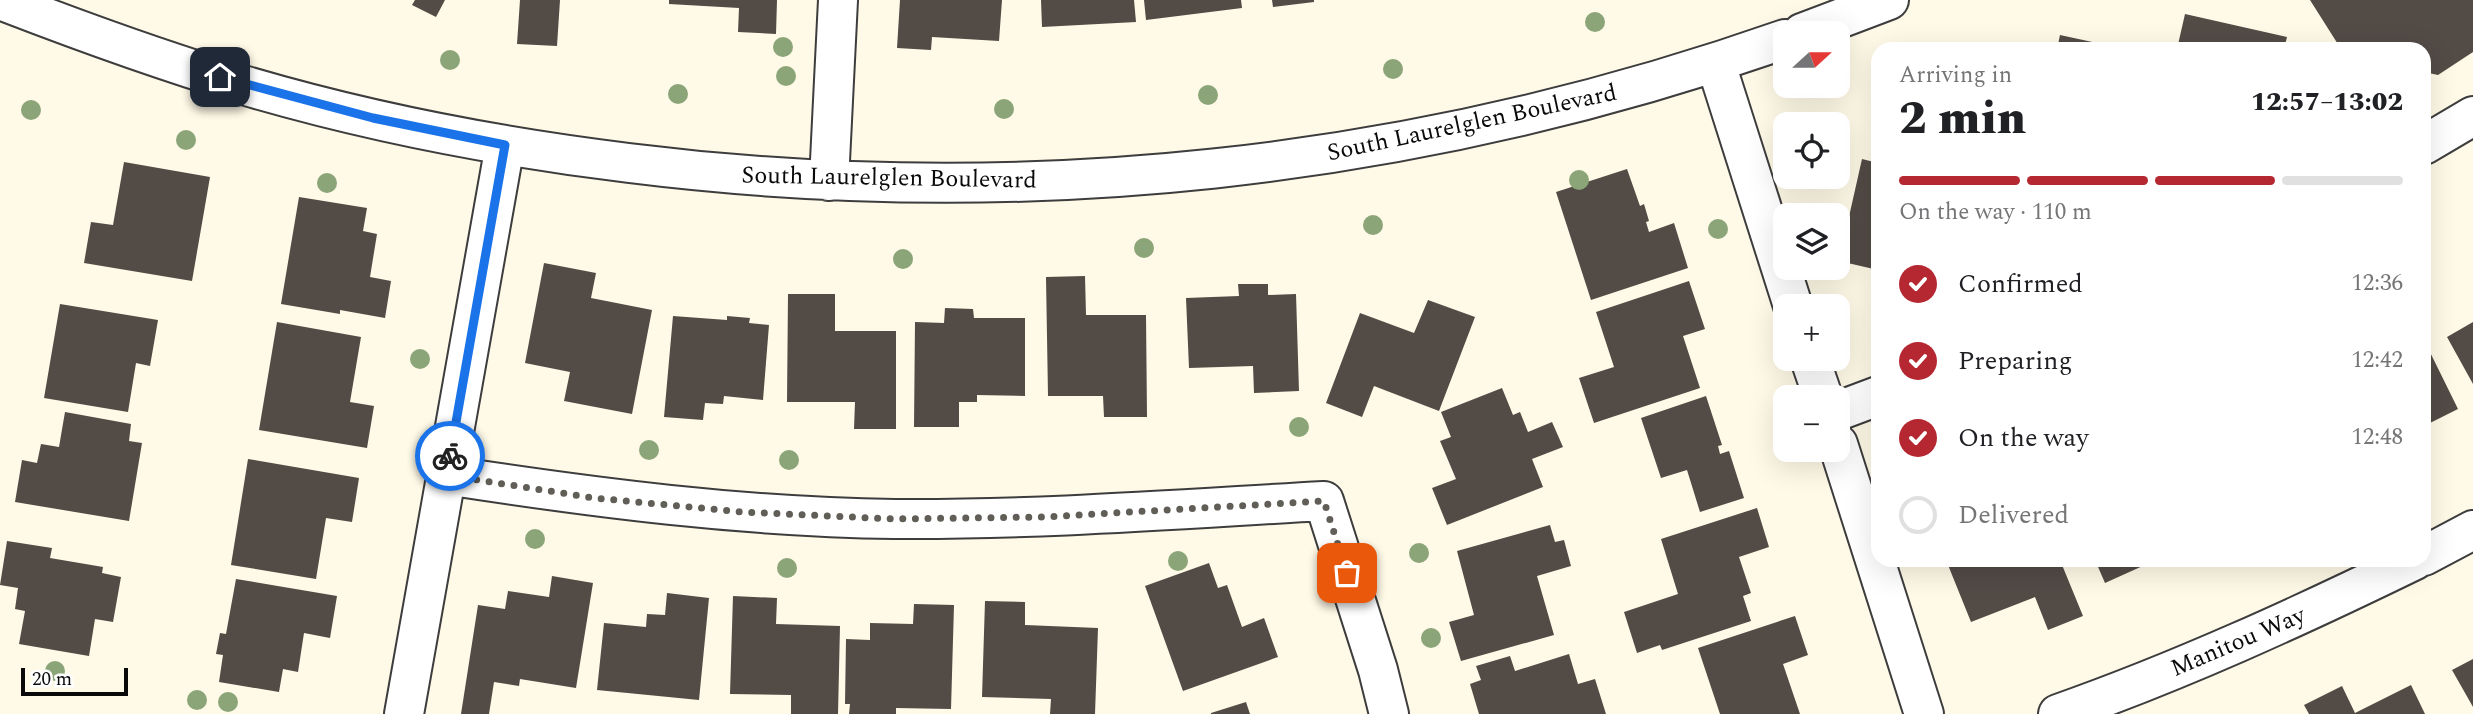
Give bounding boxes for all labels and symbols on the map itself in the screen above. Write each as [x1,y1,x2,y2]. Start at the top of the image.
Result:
north arrow [1773,21,1850,98]
pin [190,47,250,107]
street label: South Laurelglen Boulevard [1324,75,1620,171]
street label: South Laurelglen Boulevard [741,157,1037,199]
courier [415,421,485,491]
pin [1317,543,1377,603]
street label: Manitou Way [2165,597,2312,687]
scale bar [21,665,128,697]

